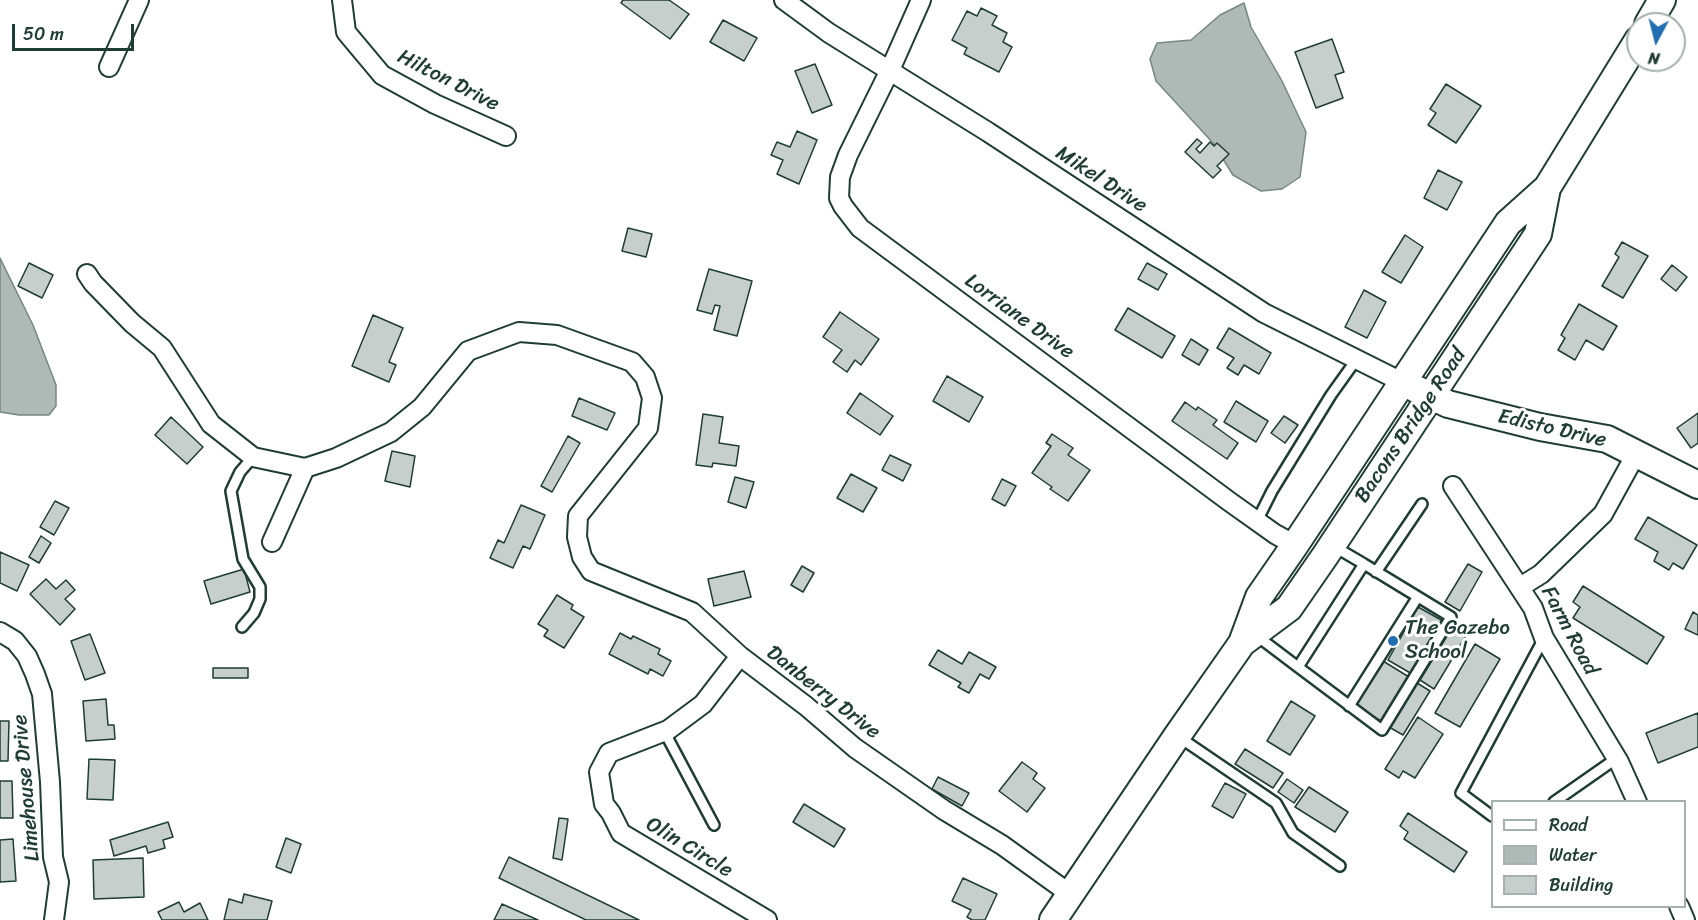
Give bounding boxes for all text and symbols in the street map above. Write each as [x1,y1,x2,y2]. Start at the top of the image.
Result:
scale bar [15,12,136,50]
north arrow [1626,12,1686,72]
text: 50 m [23,18,64,50]
text: N [1647,43,1661,73]
street label: Hilton Drive [393,45,503,117]
street label: Mikel Drive [1051,141,1151,219]
street label: Lorriane Drive [959,269,1079,365]
street label: Bacons Bridge Road [1350,344,1472,508]
street label: Edisto Drive [1495,404,1609,454]
street label: Farm Road [1535,582,1603,680]
place label: The Gazebo School [1405,616,1510,666]
marker: The Gazebo School [1386,634,1400,648]
street label: Danberry Drive [761,641,885,745]
street label: Limehouse Drive [8,713,46,863]
legend [1491,800,1686,908]
text: Road [1549,809,1588,841]
street label: Olin Circle [641,812,737,884]
text: Water [1549,839,1596,871]
text: Building [1549,869,1613,901]

